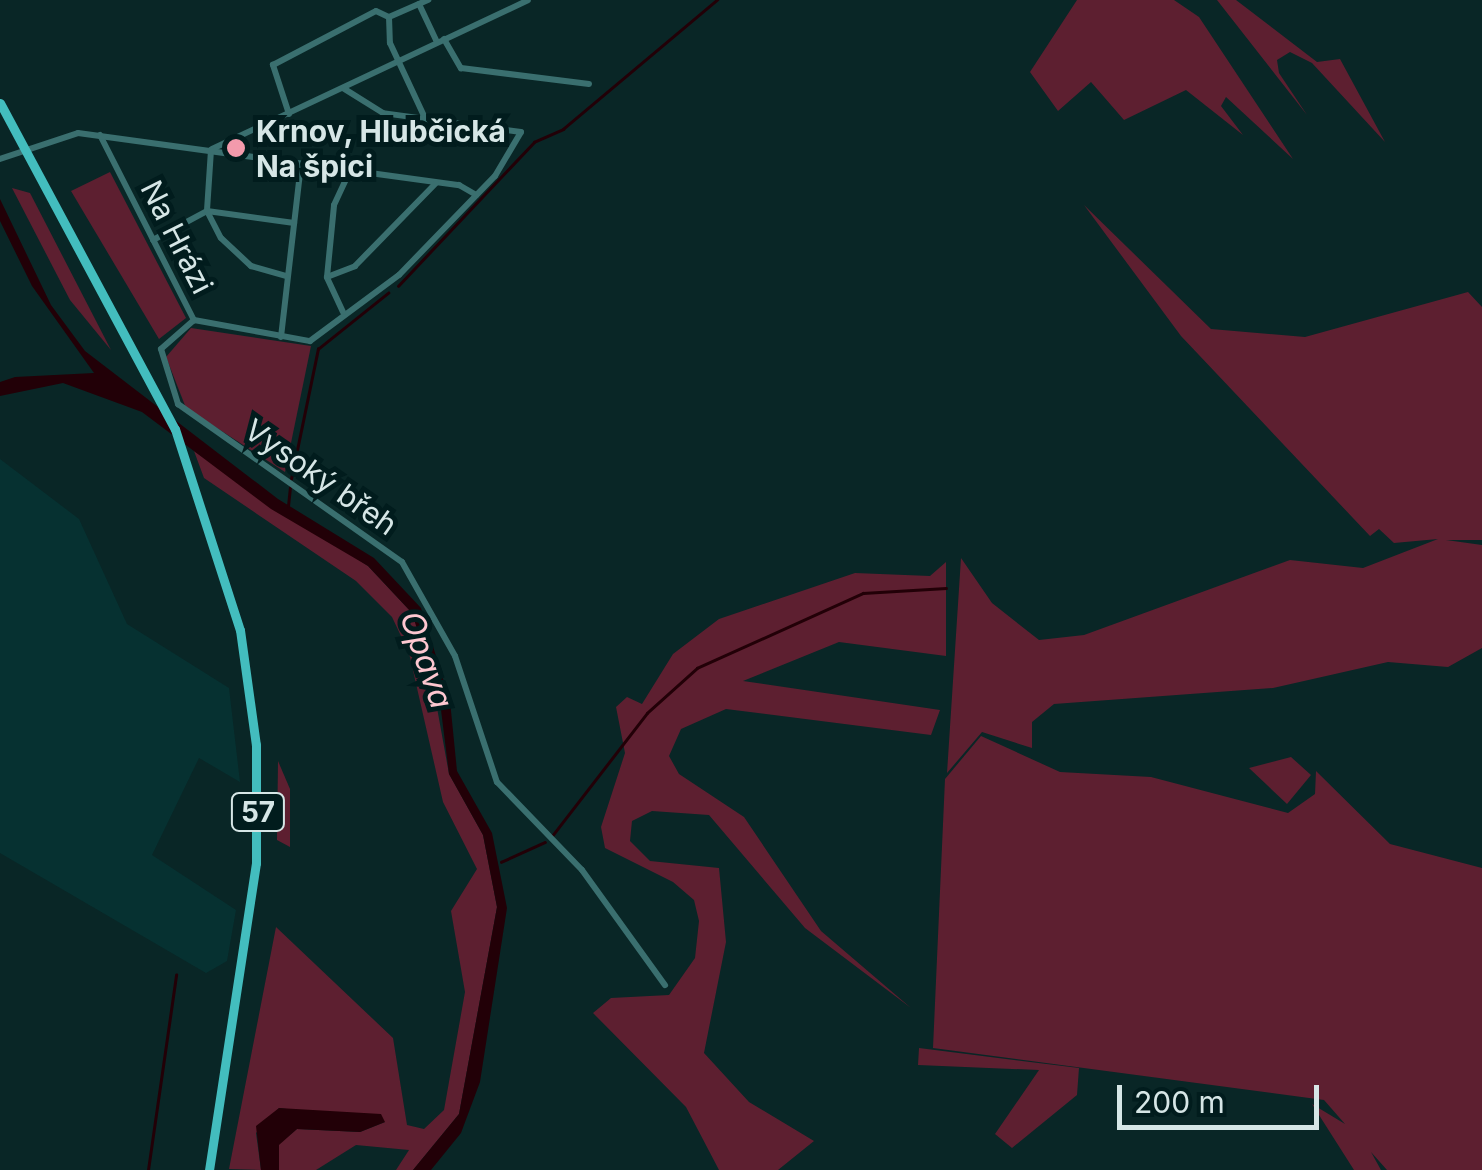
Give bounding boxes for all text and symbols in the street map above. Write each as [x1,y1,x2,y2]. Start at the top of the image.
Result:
place label: Krnov, Hlubčická Na špici [256,113,507,184]
marker: Krnov, Hlubčická Na špici [225,137,247,159]
street label: Na Hrázi [133,174,221,300]
street label: Vysoký břeh [238,411,404,543]
water label: Opava [392,606,460,714]
road number: 57 [230,789,286,835]
scale bar [1122,1065,1324,1127]
text: 200 m [1134,1084,1225,1120]

